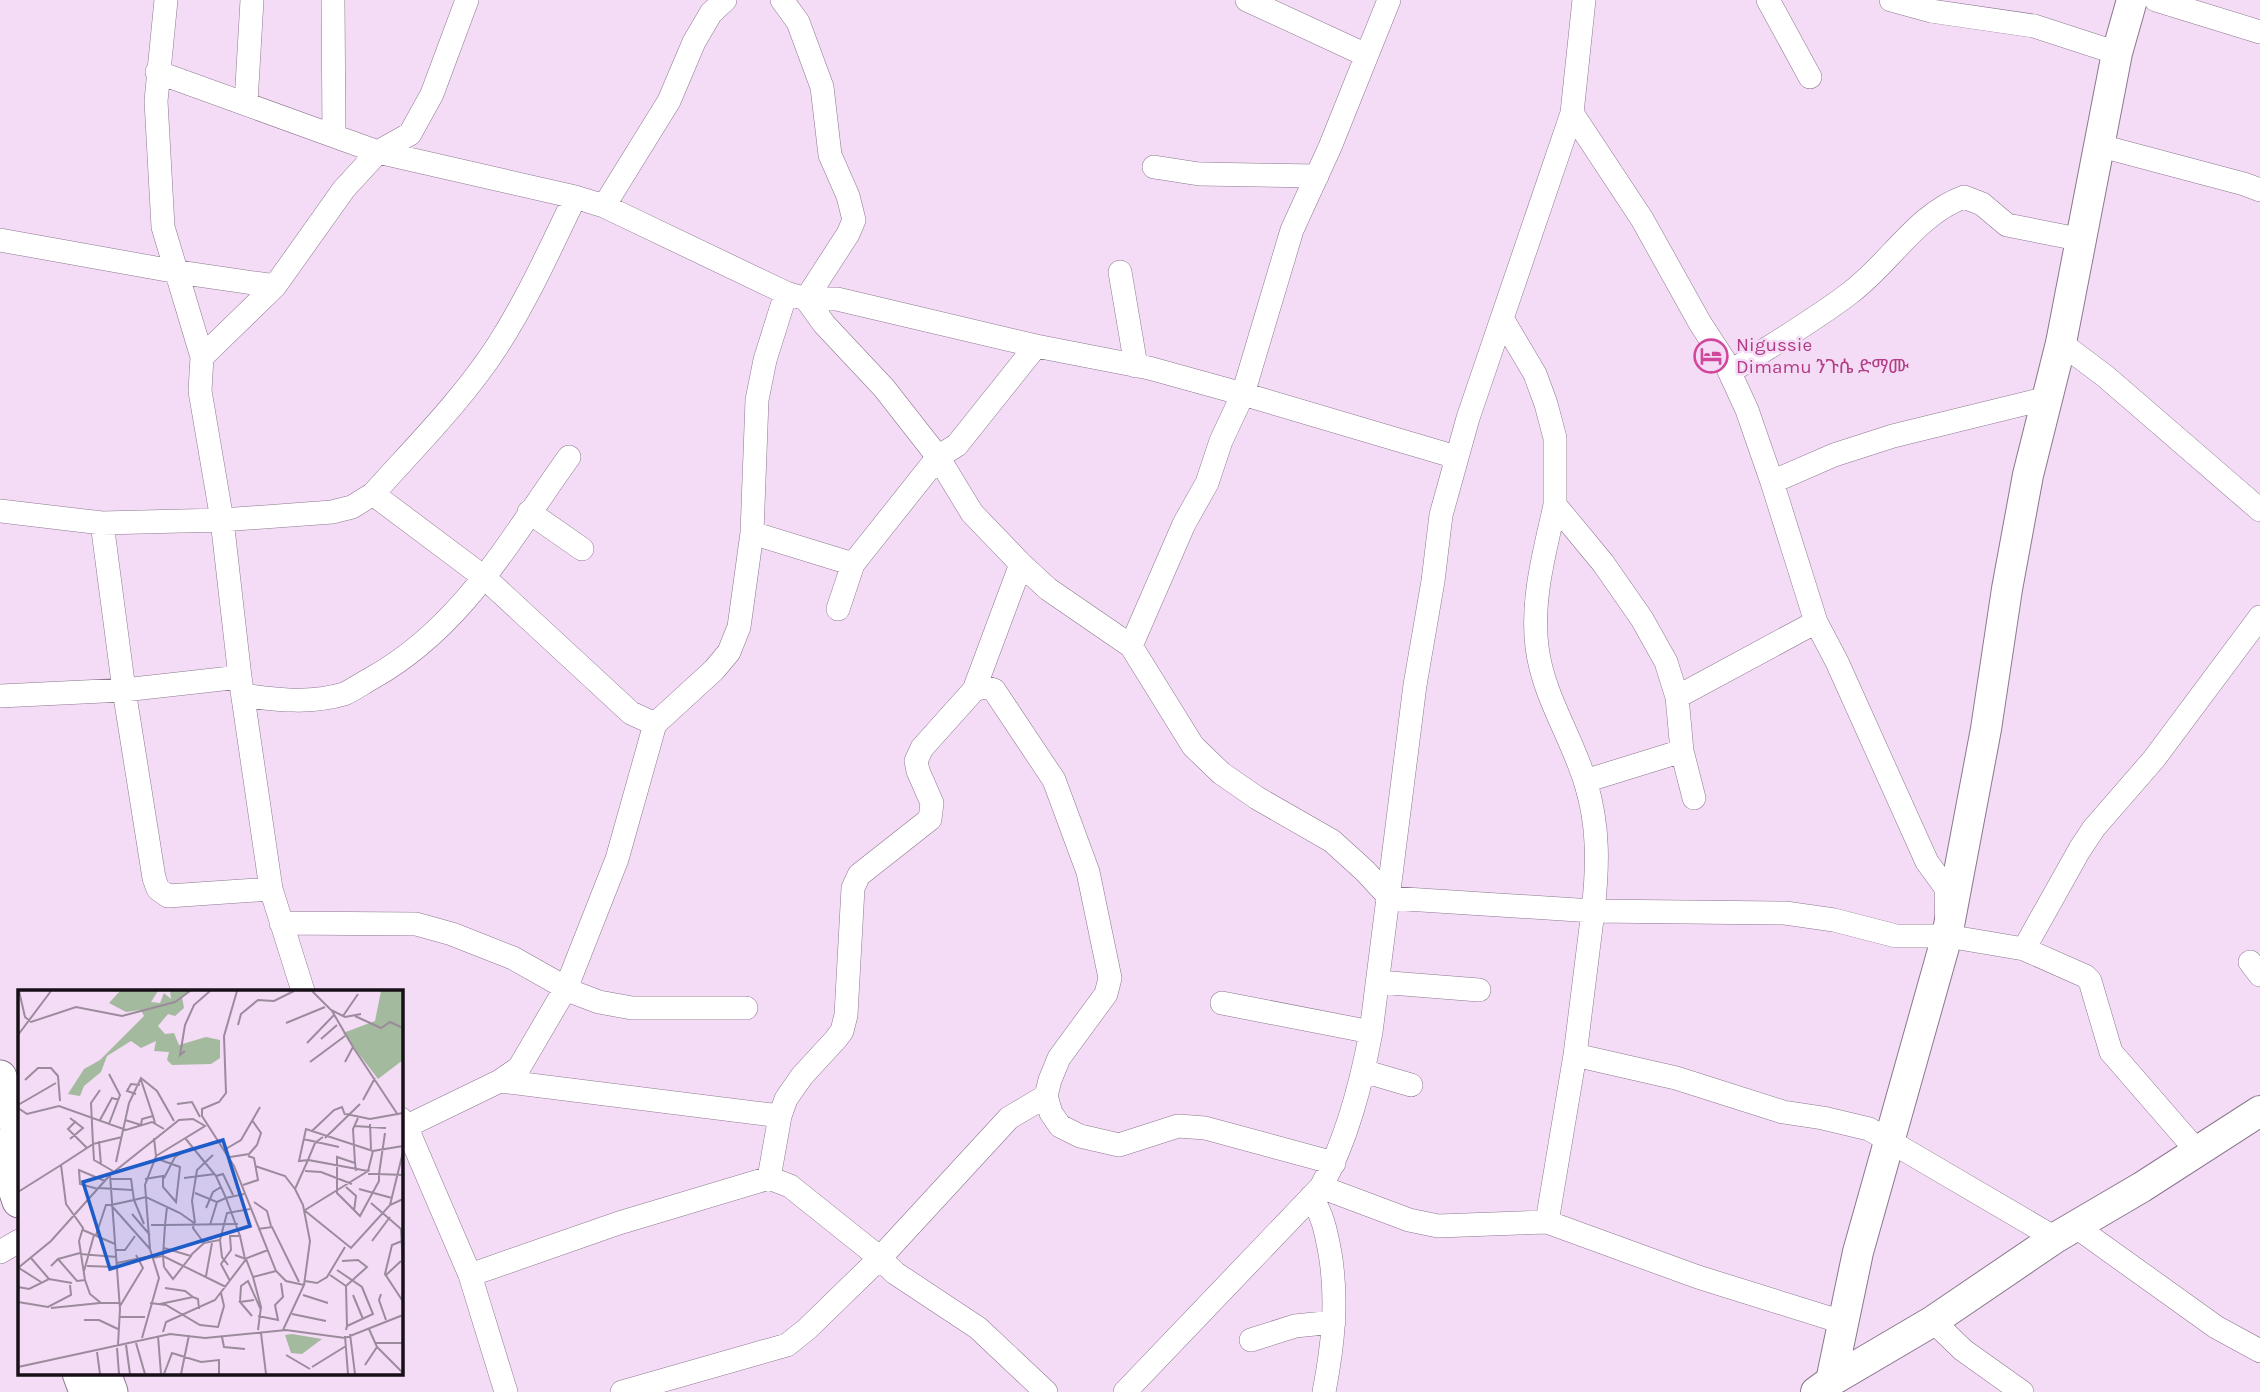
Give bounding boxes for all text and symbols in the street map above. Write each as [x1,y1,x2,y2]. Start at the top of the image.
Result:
place label: Nigussie Dimamu ንጉሴ ድማሙ [1736,334,1909,378]
hotel icon: Nigussie Dimamu ንጉሴ ድማሙ [1692,337,1730,375]
inset map [18,990,402,1374]

